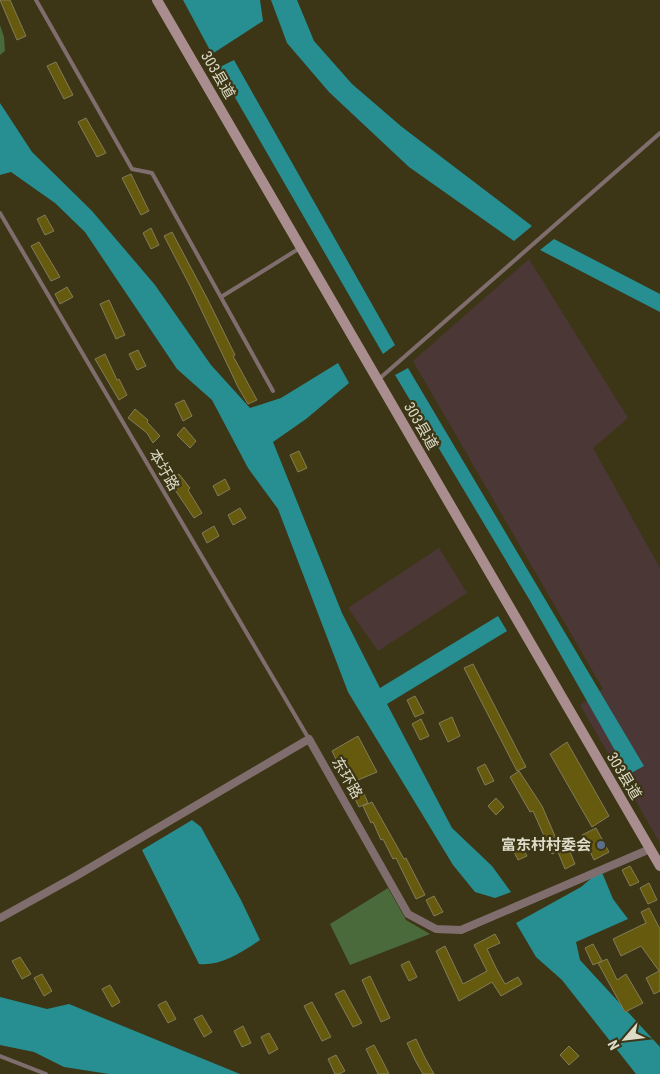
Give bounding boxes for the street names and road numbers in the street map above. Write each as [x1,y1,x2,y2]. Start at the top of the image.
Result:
street label: 303县道 [197,48,239,102]
street label: 303县道 [400,399,442,453]
street label: 本圩路 [145,446,183,494]
street label: 303县道 [603,749,645,803]
street label: 东环路 [328,754,366,802]

